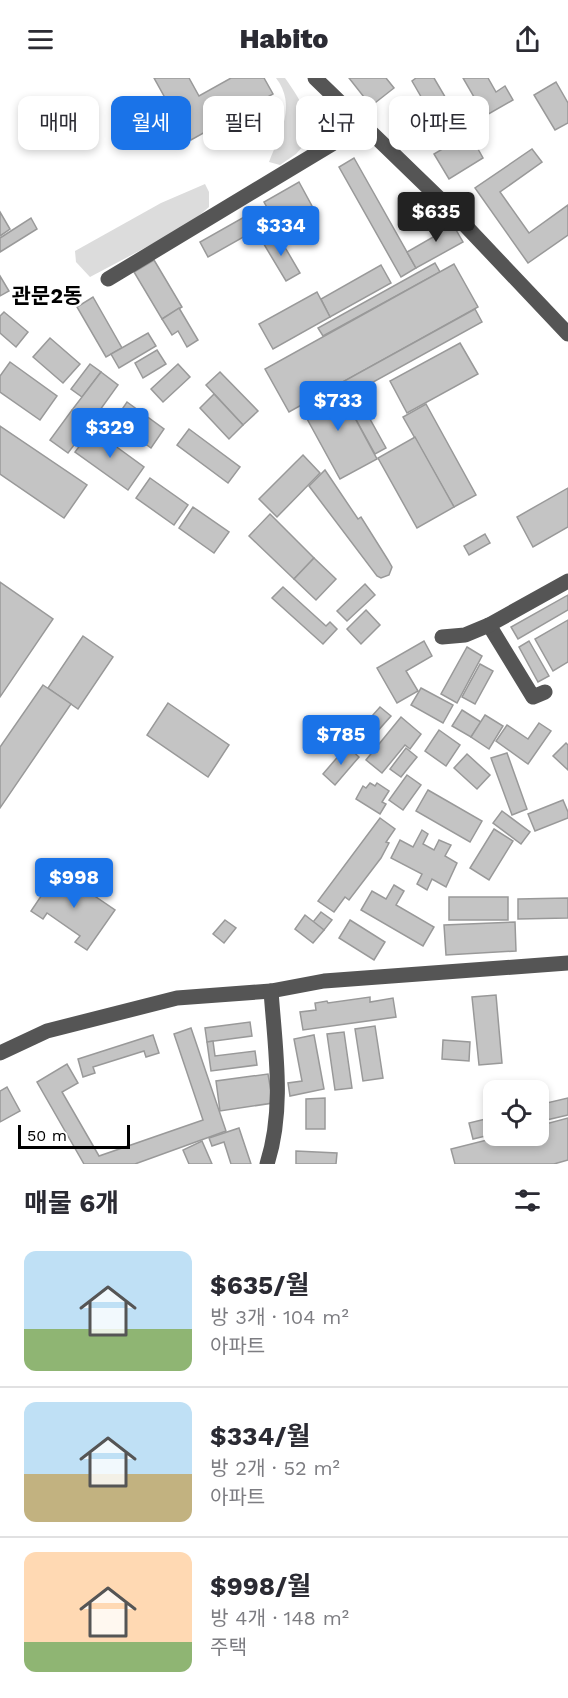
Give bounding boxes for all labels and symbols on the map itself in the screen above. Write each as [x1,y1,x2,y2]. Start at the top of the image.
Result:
pin: $635 [400,192,472,243]
pin: $334 [245,206,317,257]
district label: 관문2동 [12,283,82,308]
pin: $733 [302,381,374,432]
pin: $329 [74,408,146,459]
pin: $785 [305,715,377,766]
pin: $998 [38,858,110,909]
scale bar [18,1122,130,1150]

